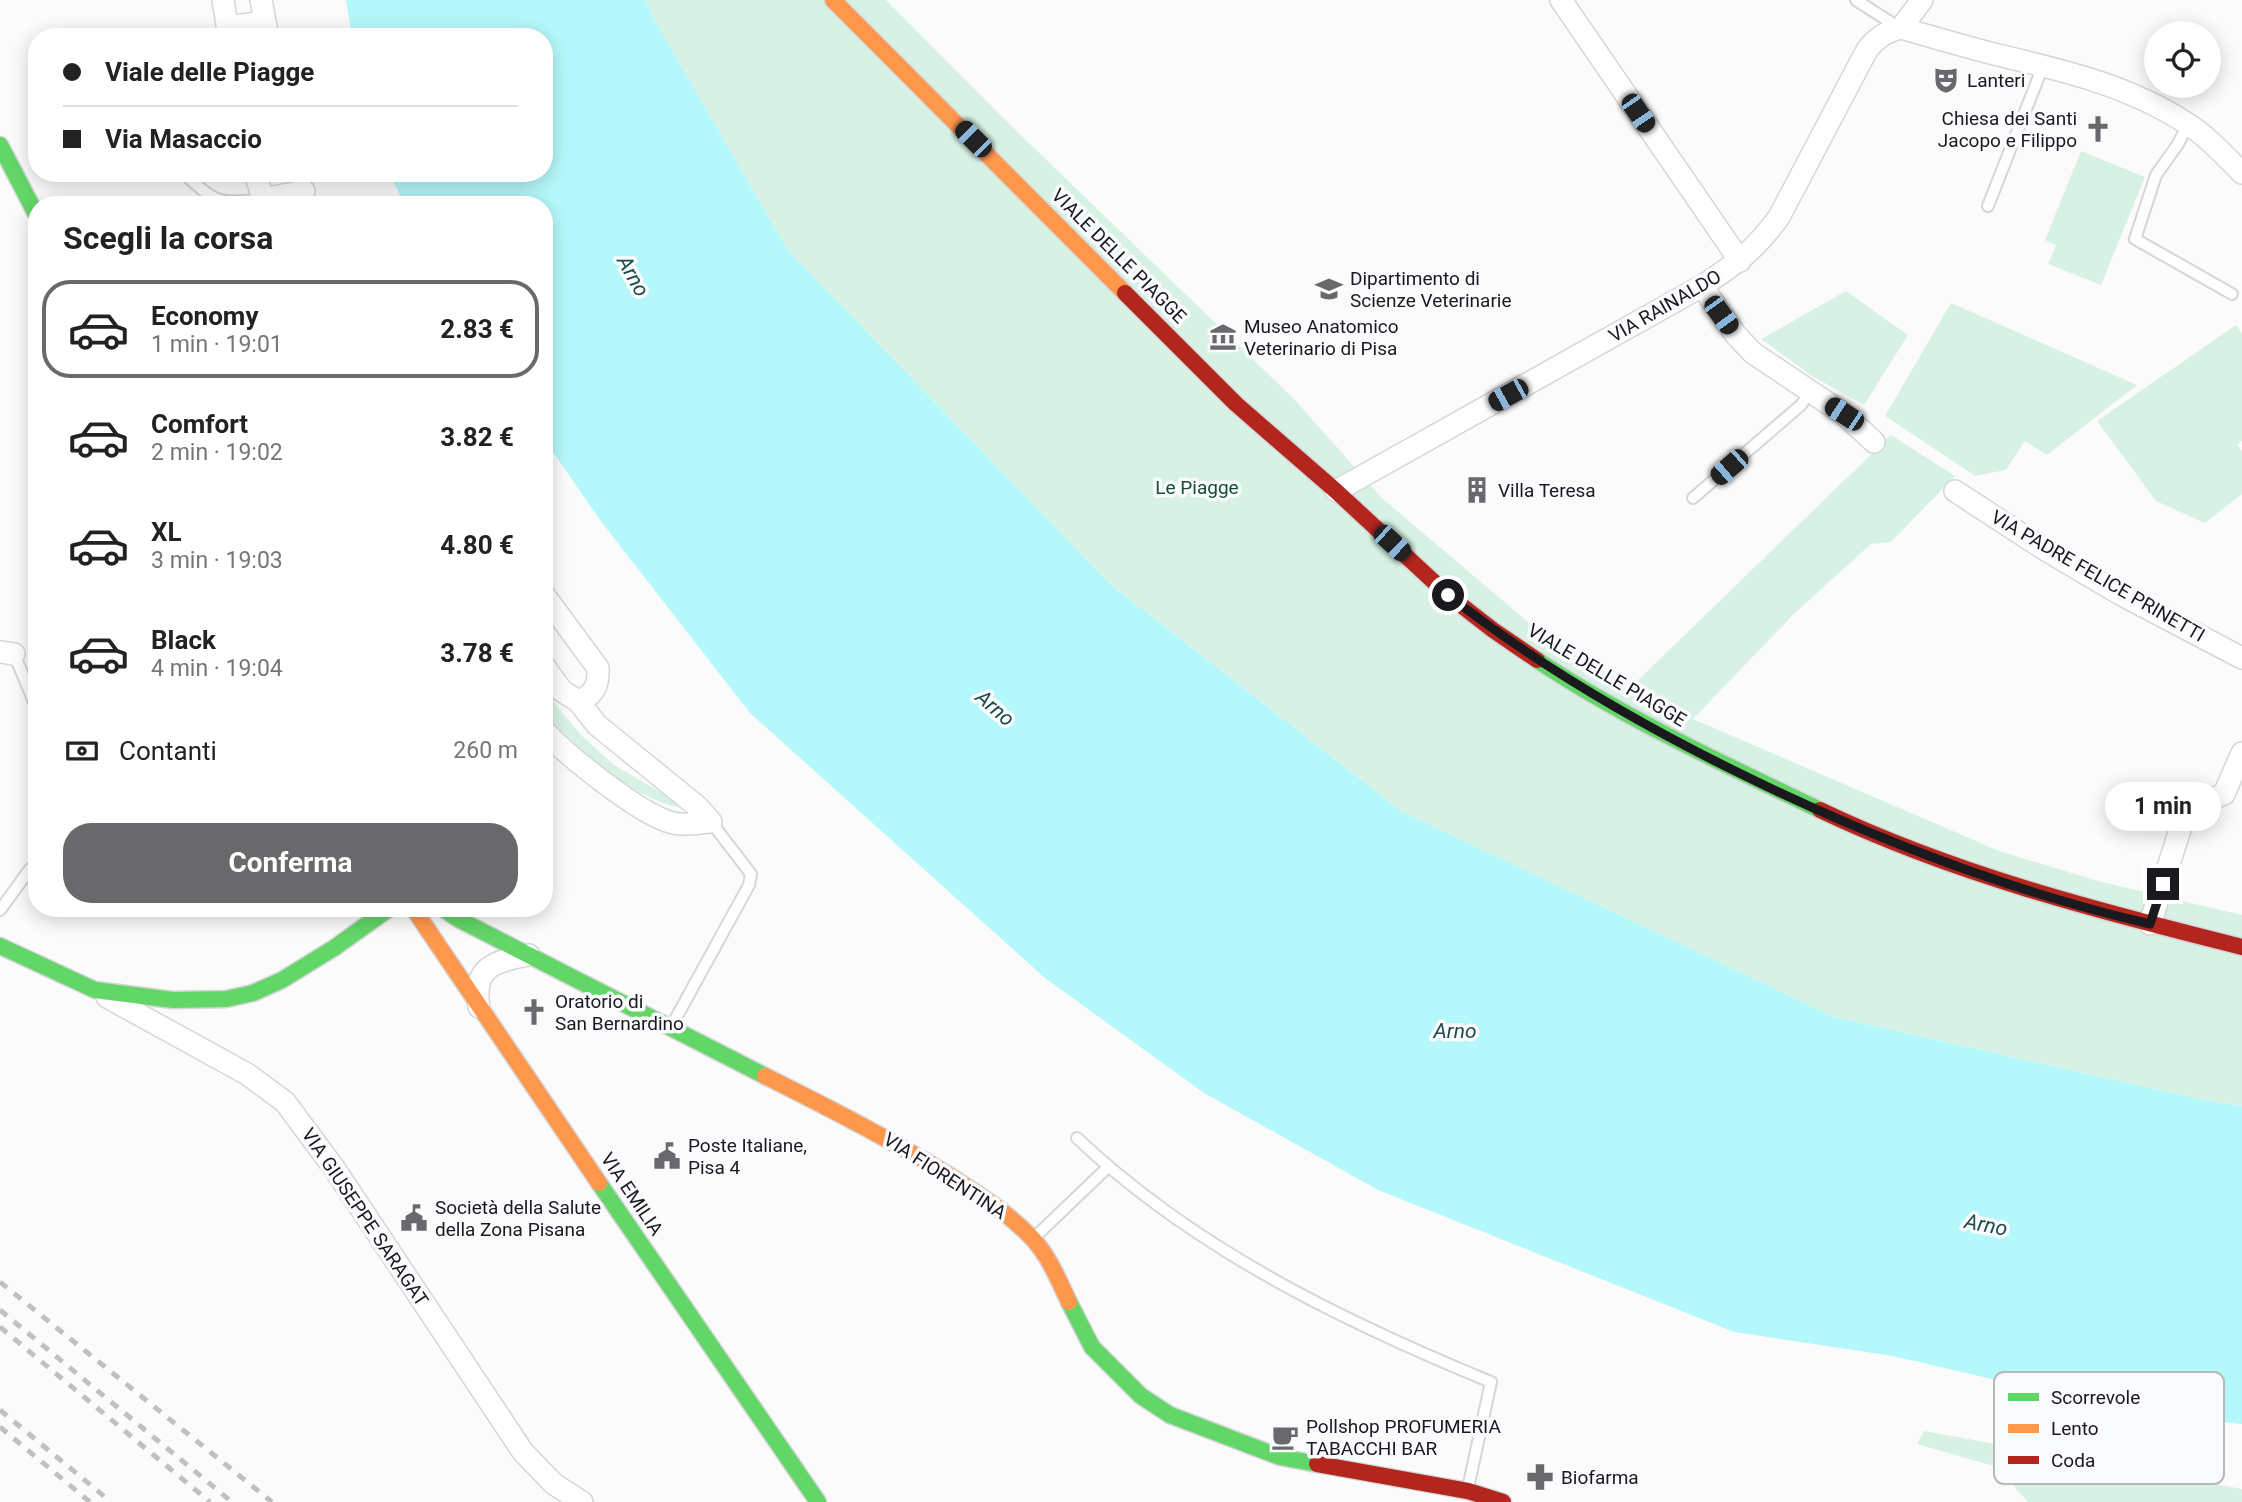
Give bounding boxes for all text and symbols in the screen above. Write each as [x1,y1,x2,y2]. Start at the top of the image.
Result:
map controls [2144,21,2221,98]
button: locate [2144,21,2221,98]
text: Viale delle Piagge [105,57,314,87]
theatre icon: Lanteri [1931,65,1961,95]
place label: Lanteri [1967,69,2025,92]
car [1618,90,1659,136]
place label: Chiesa dei Santi Jacopo e Filippo [1938,107,2077,152]
church icon: Chiesa dei Santi Jacopo e Filippo [2083,114,2113,144]
car [951,117,996,161]
text: Via Masaccio [105,124,262,154]
street label: VIALE DELLE PIAGGE [1047,184,1191,328]
text: Scegli la corsa [63,219,273,257]
water label: Arno [612,250,654,301]
street label: VIA RAINALDO [1605,265,1725,347]
place label: Dipartimento di Scienze Veterinarie [1350,267,1512,312]
school or university icon: Dipartimento di Scienze Veterinarie [1314,274,1344,304]
car [1701,292,1742,338]
icon: car [67,298,130,361]
text: Economy [151,301,258,331]
text: 2.83 € [440,314,514,344]
place label: Museo Anatomico Veterinario di Pisa [1244,315,1399,360]
museum icon: Museo Anatomico Veterinario di Pisa [1208,322,1238,352]
text: 1 min · 19:01 [151,331,283,358]
car [1485,376,1532,414]
car [1821,394,1868,434]
icon: car [67,406,130,469]
text: Comfort [151,409,248,439]
text: 3.82 € [440,422,514,452]
text: 2 min · 19:02 [151,439,283,466]
car [1707,445,1752,489]
building icon: Villa Teresa [1462,475,1492,505]
park label: Le Piagge [1155,476,1239,499]
place label: Villa Teresa [1498,479,1596,502]
street label: VIA PADRE FELICE PRINETTI [1987,505,2209,647]
icon: car [67,514,130,577]
text: XL [151,517,182,547]
car [1370,521,1415,565]
text: 4.80 € [440,530,514,560]
text: 3 min · 19:03 [151,547,283,574]
route start [1432,579,1464,611]
street label: VIALE DELLE PIAGGE [1523,618,1691,732]
icon: car [67,622,130,685]
text: Black [151,625,216,655]
text: 3.78 € [440,638,514,668]
text: 4 min · 19:04 [151,655,283,682]
water label: Arno [970,684,1019,731]
icon: cash [63,732,101,770]
text: Contanti [119,736,217,766]
text: 260 m [453,737,518,764]
callout: 1 min [2105,782,2221,832]
text: 1 min [2134,793,2192,820]
button: Conferma [63,823,518,903]
route end [2147,868,2179,900]
place label: Oratorio di San Bernardino [555,990,684,1035]
church icon: Oratorio di San Bernardino [519,997,549,1027]
water label: Arno [1432,1019,1477,1043]
street label: VIA GIUSEPPE SARAGAT [297,1124,433,1310]
street label: VIA FIORENTINA [879,1128,1011,1225]
place label: Poste Italiane, Pisa 4 [688,1134,807,1179]
public building icon: Poste Italiane, Pisa 4 [652,1141,682,1171]
street label: VIA EMILIA [596,1148,668,1240]
place label: Società della Salute della Zona Pisana [435,1196,601,1241]
public building icon: Società della Salute della Zona Pisana [399,1203,429,1233]
water label: Arno [1962,1209,2009,1241]
legend [1994,1372,2224,1484]
text: Scorrevole [2051,1386,2140,1409]
place label: Pollshop PROFUMERIA TABACCHI BAR [1306,1415,1501,1460]
text: Lento [2051,1417,2099,1440]
cafe icon: Pollshop PROFUMERIA TABACCHI BAR [1270,1422,1300,1452]
text: Coda [2051,1449,2095,1472]
pharmacy icon: Biofarma [1525,1462,1555,1492]
place label: Biofarma [1561,1466,1639,1489]

